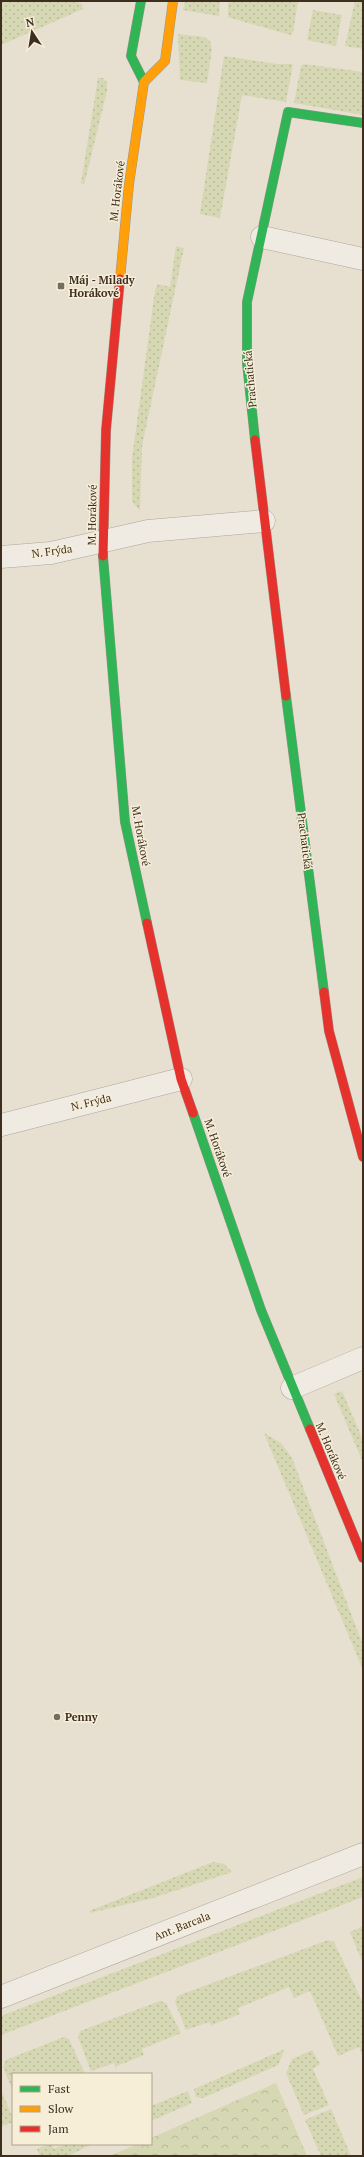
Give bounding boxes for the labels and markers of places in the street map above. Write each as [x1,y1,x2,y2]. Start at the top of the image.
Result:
place label: Máj - Milady Horákové [69,273,135,300]
marker: Máj - Milady Horákové [56,281,66,291]
place label: Penny [65,1710,98,1724]
marker: Penny [52,1712,62,1722]

